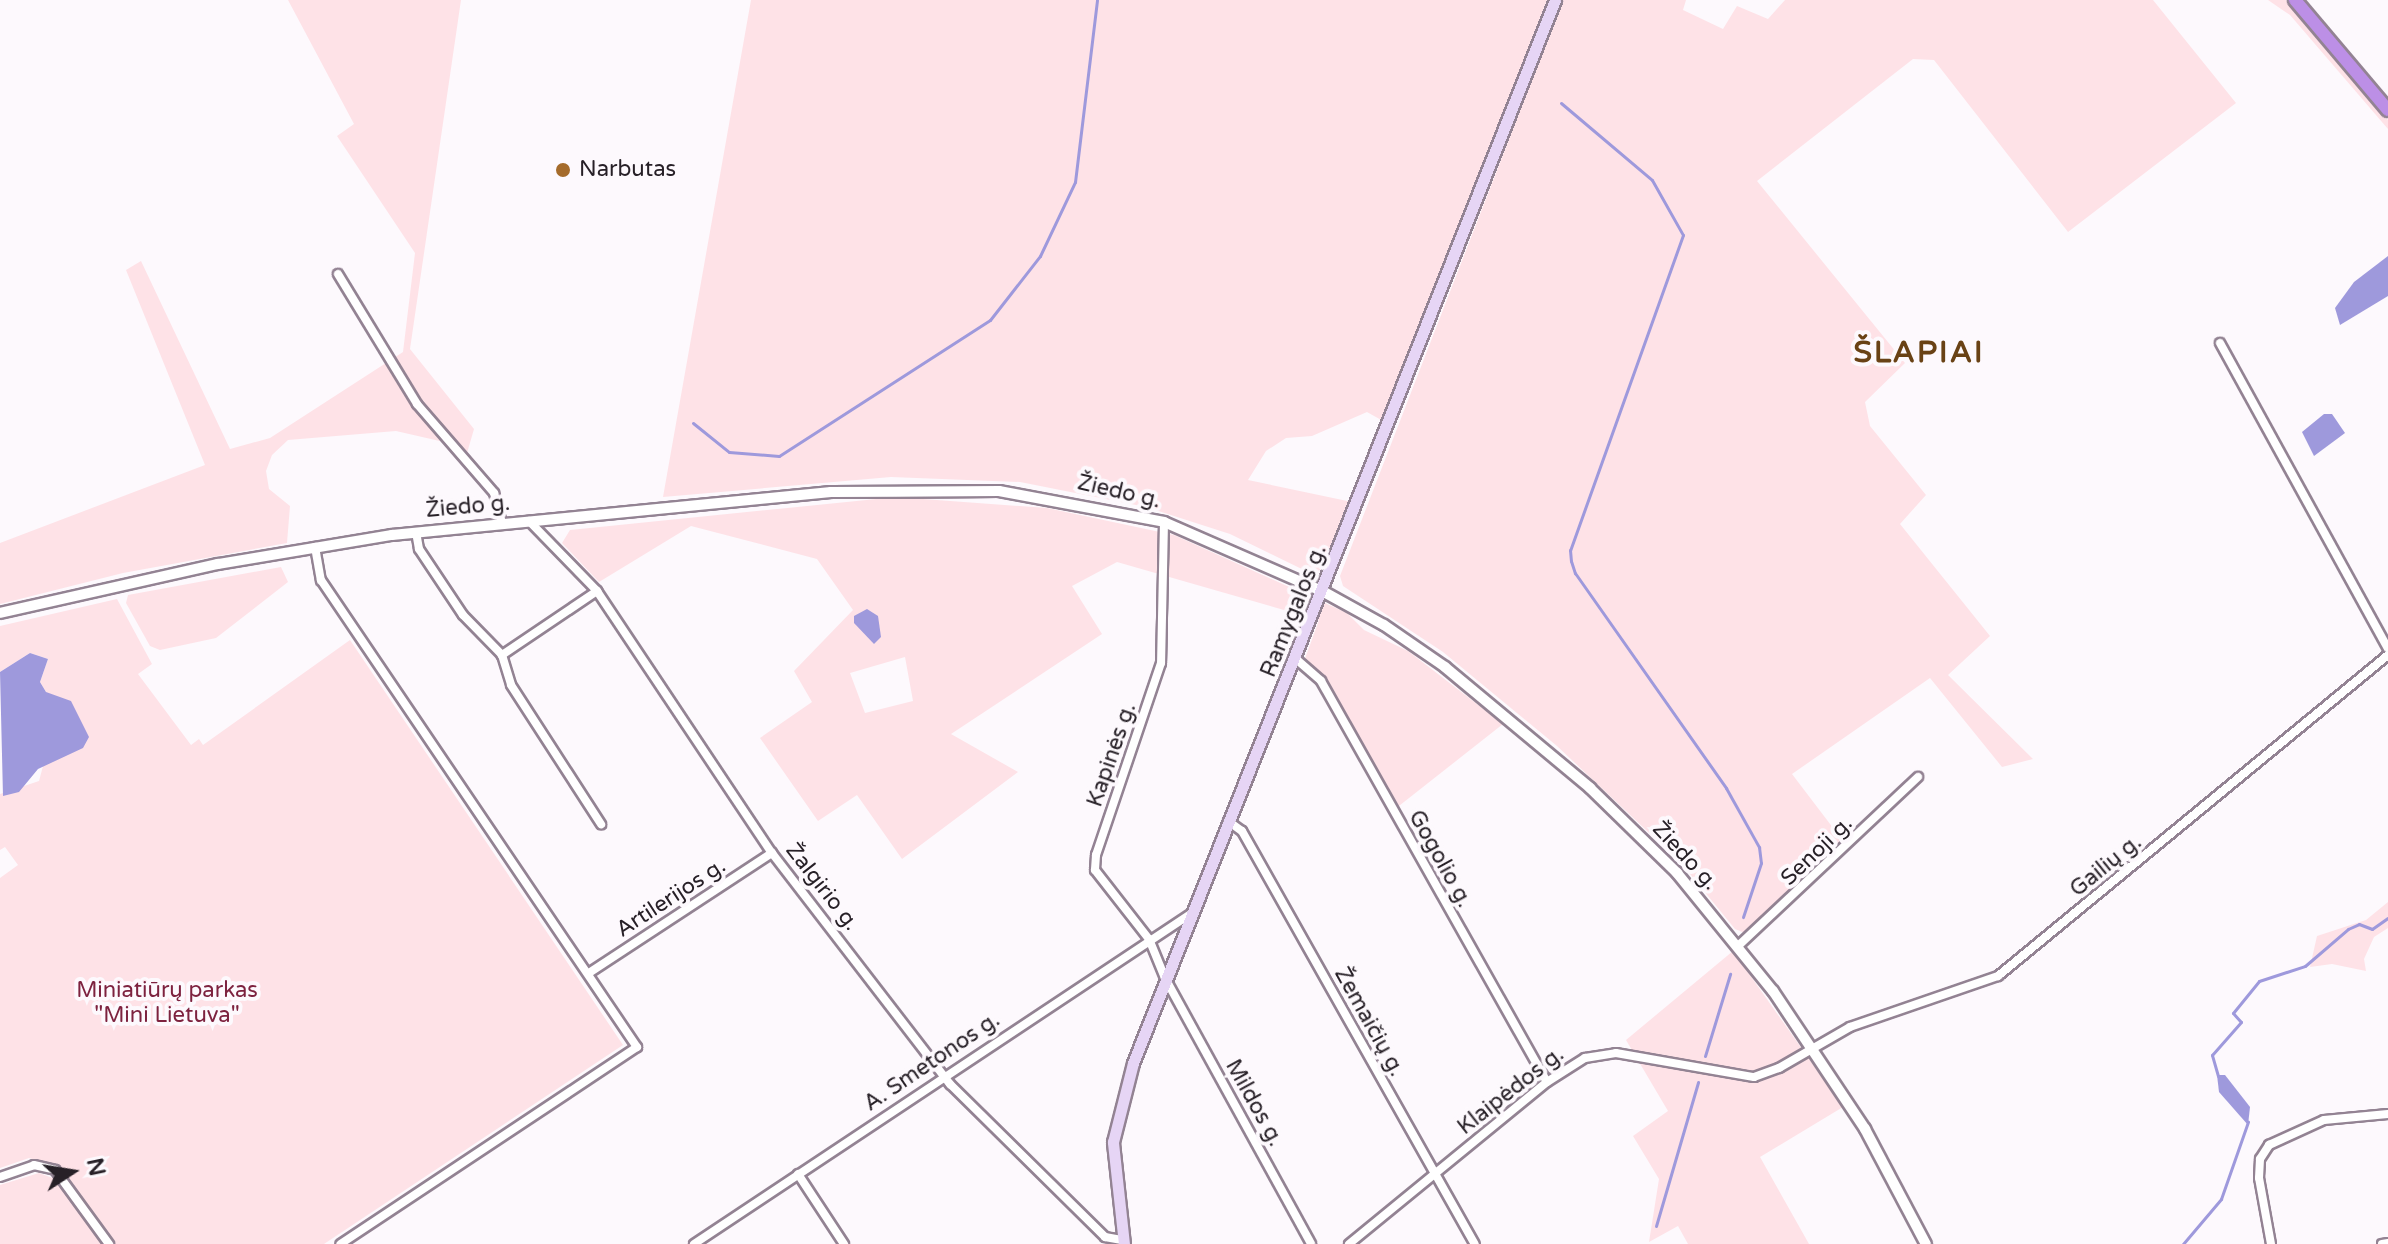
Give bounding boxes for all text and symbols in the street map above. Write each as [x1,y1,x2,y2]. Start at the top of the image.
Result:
place label: Narbutas [579,157,676,183]
marker: Narbutas [554,161,572,179]
district label: ŠLAPIAI [1853,335,1985,371]
street label: Žiedo g. [1075,470,1163,514]
street label: Žiedo g. [425,490,511,524]
street label: Ramygalos g. [1255,541,1333,681]
street label: Kapinės g. [1082,700,1142,810]
street label: Gogolio g. [1403,806,1477,912]
street label: Senoji g. [1776,811,1858,891]
street label: Žiedo g. [1647,816,1723,896]
street label: Gailių g. [2065,829,2147,903]
street label: Žalgirio g. [780,838,864,936]
street label: Artilerijos g. [611,853,731,943]
street label: Žemaičių g. [1328,963,1410,1081]
park label: Miniatiūrų parkas "Mini Lietuva" [76,977,258,1028]
street label: A. Smetonos g. [859,1007,1005,1117]
street label: Klaipėdos g. [1453,1041,1569,1141]
street label: Mildos g. [1219,1055,1289,1151]
north arrow [32,1132,112,1212]
text: N [81,1156,110,1178]

